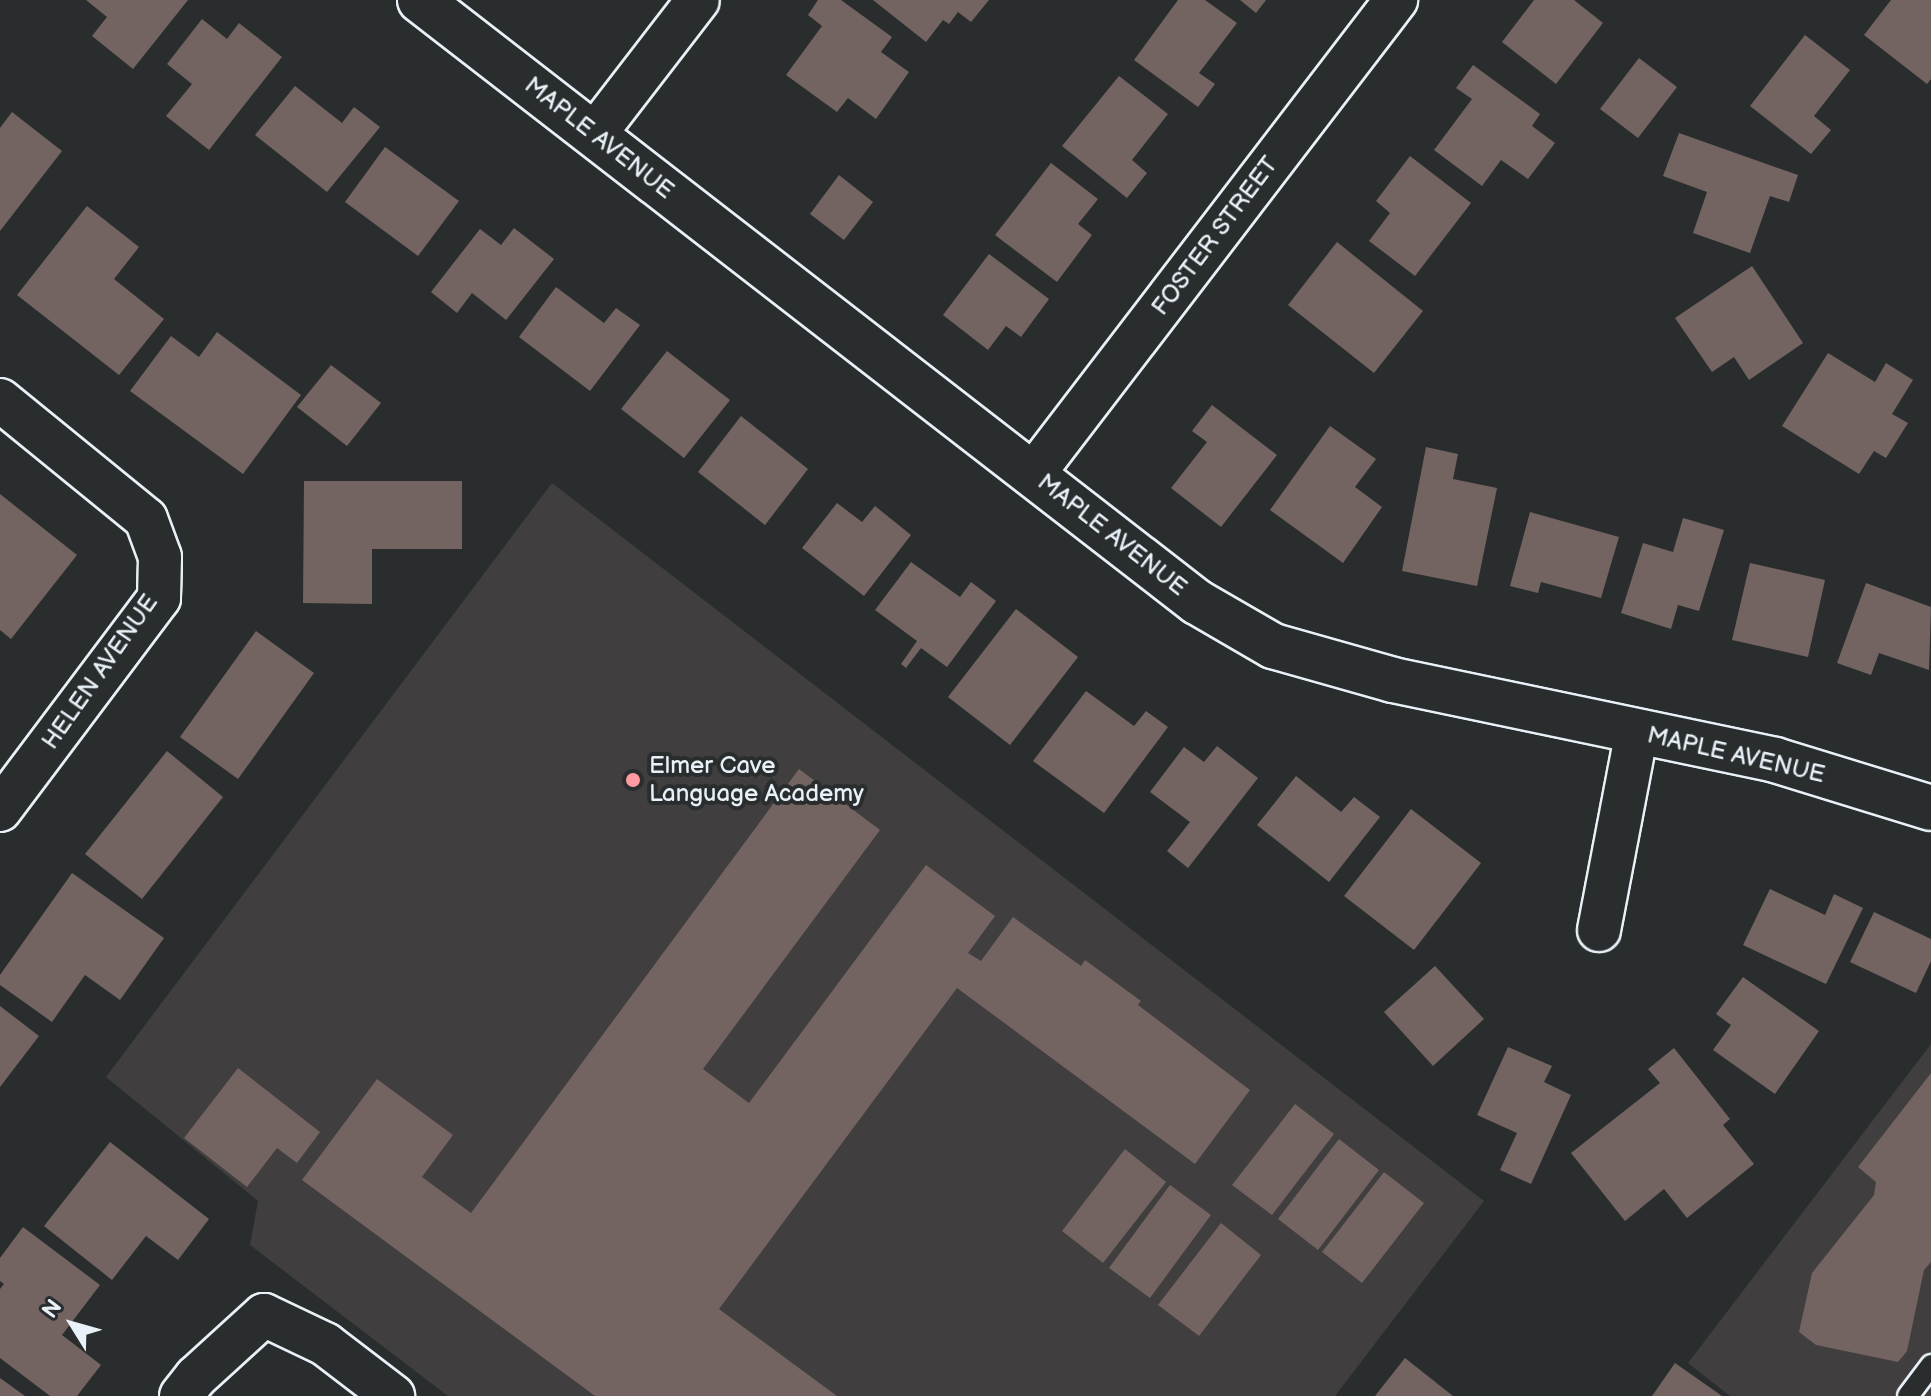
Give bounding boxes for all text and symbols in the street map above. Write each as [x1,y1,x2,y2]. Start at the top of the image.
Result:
street label: MAPLE AVENUE [519,71,679,205]
street label: FOSTER STREET [1146,151,1284,321]
street label: MAPLE AVENUE [1032,468,1192,602]
street label: HELEN AVENUE [36,589,164,755]
street label: MAPLE AVENUE [1644,721,1828,789]
place label: Elmer Cave Language Academy [649,752,864,808]
marker: Elmer Cave Language Academy [624,771,642,789]
north arrow [32,1284,112,1364]
text: N [37,1295,68,1324]

